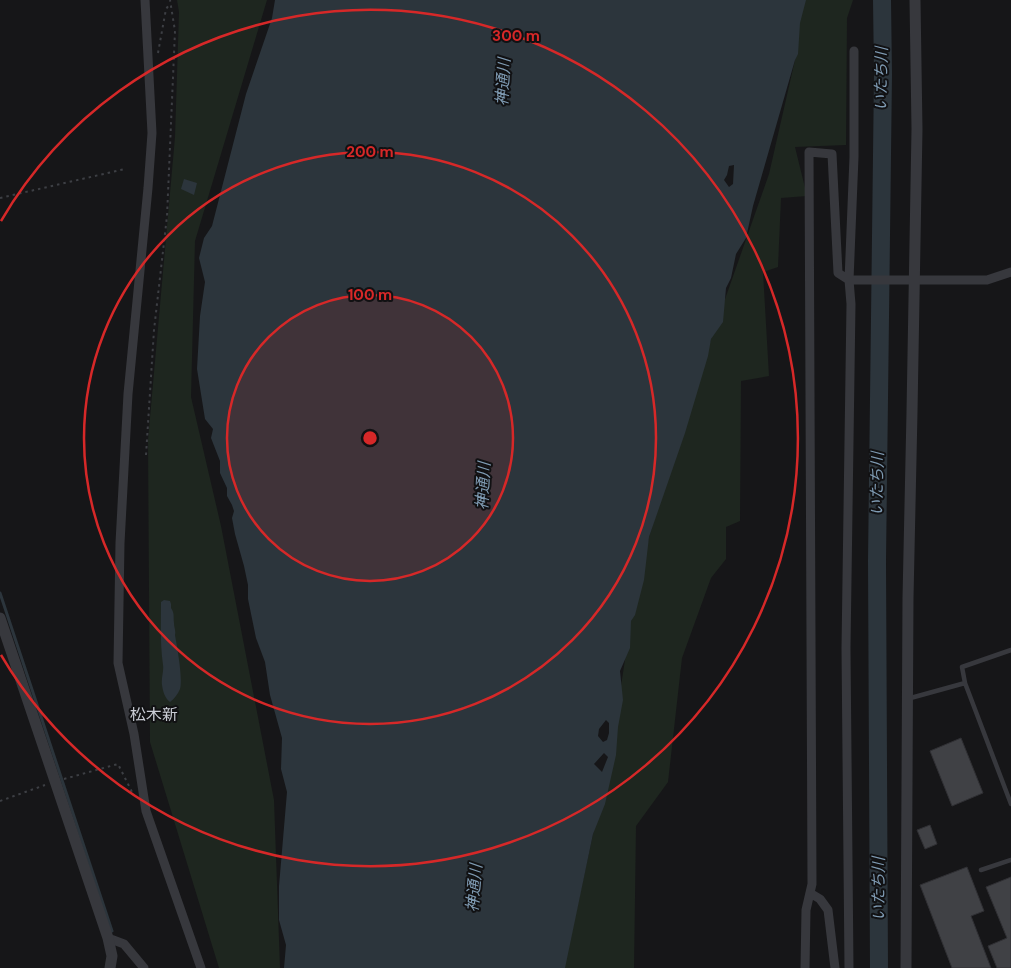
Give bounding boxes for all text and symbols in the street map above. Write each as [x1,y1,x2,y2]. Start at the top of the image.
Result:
text: 300 m [492,26,540,46]
water label: いたち川 [870,45,892,111]
water label: 神通川 [491,55,515,107]
text: 200 m [346,142,394,162]
text: 100 m [348,285,392,305]
centre of rings [361,429,379,447]
water label: いたち川 [866,450,888,516]
water label: 神通川 [471,459,495,511]
district label: 松木新 [130,704,178,725]
water label: いたち川 [868,855,889,921]
water label: 神通川 [461,861,487,913]

